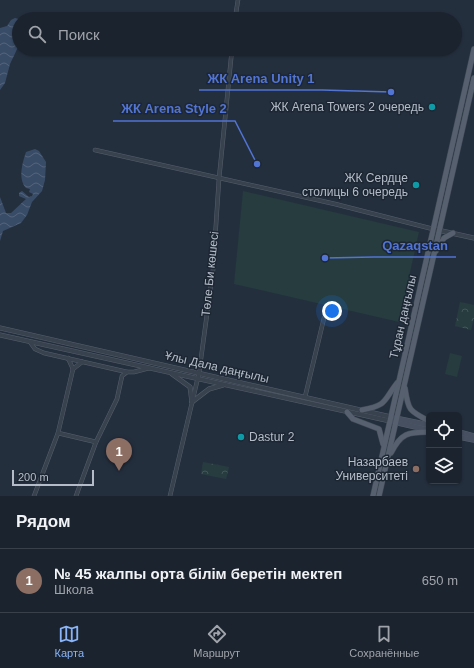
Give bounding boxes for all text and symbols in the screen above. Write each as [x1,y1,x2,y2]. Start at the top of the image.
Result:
search box [12,12,462,56]
icon: search [26,23,48,45]
text: Поиск [58,26,100,43]
callout: ЖК Arena Unity 1 [199,65,322,90]
text: ЖК Arena Unity 1 [206,71,315,86]
callout: ЖК Arena Style 2 [113,96,235,121]
place label: ЖК Arena Towers 2 очередь [270,100,424,114]
text: ЖК Arena Style 2 [120,101,227,116]
marker: ЖК Arena Towers 2 очередь [427,102,437,112]
place label: ЖК Сердце столицы 6 очередь [302,171,408,199]
marker: ЖК Сердце столицы 6 очередь [411,180,421,190]
street label: Төле Би көшесі [199,231,221,317]
callout: Qazaqstan [374,232,456,257]
text: Qazaqstan [382,238,448,253]
street label: Тұран даңғылы [387,274,419,360]
your location [322,301,342,321]
street label: Ұлы Дала даңғылы [164,348,270,386]
map controls [426,412,462,484]
button: locate [426,412,462,448]
place label: Dastur 2 [249,430,295,444]
marker: Dastur 2 [236,432,246,442]
pin: 1 [106,438,132,471]
button: layers [426,448,462,484]
place label: Назарбаев Университеті [335,455,408,483]
marker: Назарбаев Университеті [411,464,421,474]
scale bar [12,468,94,487]
text: 200 m [18,471,49,483]
text: Рядом [16,512,71,531]
text: № 45 жалпы орта білім беретін мектеп [54,565,342,582]
text: 1 [25,573,33,588]
text: 650 m [422,573,458,588]
text: Школа [54,582,94,597]
tab: Карта [55,623,84,659]
tab: Маршрут [193,623,240,659]
tab: Сохранённые [349,623,419,659]

